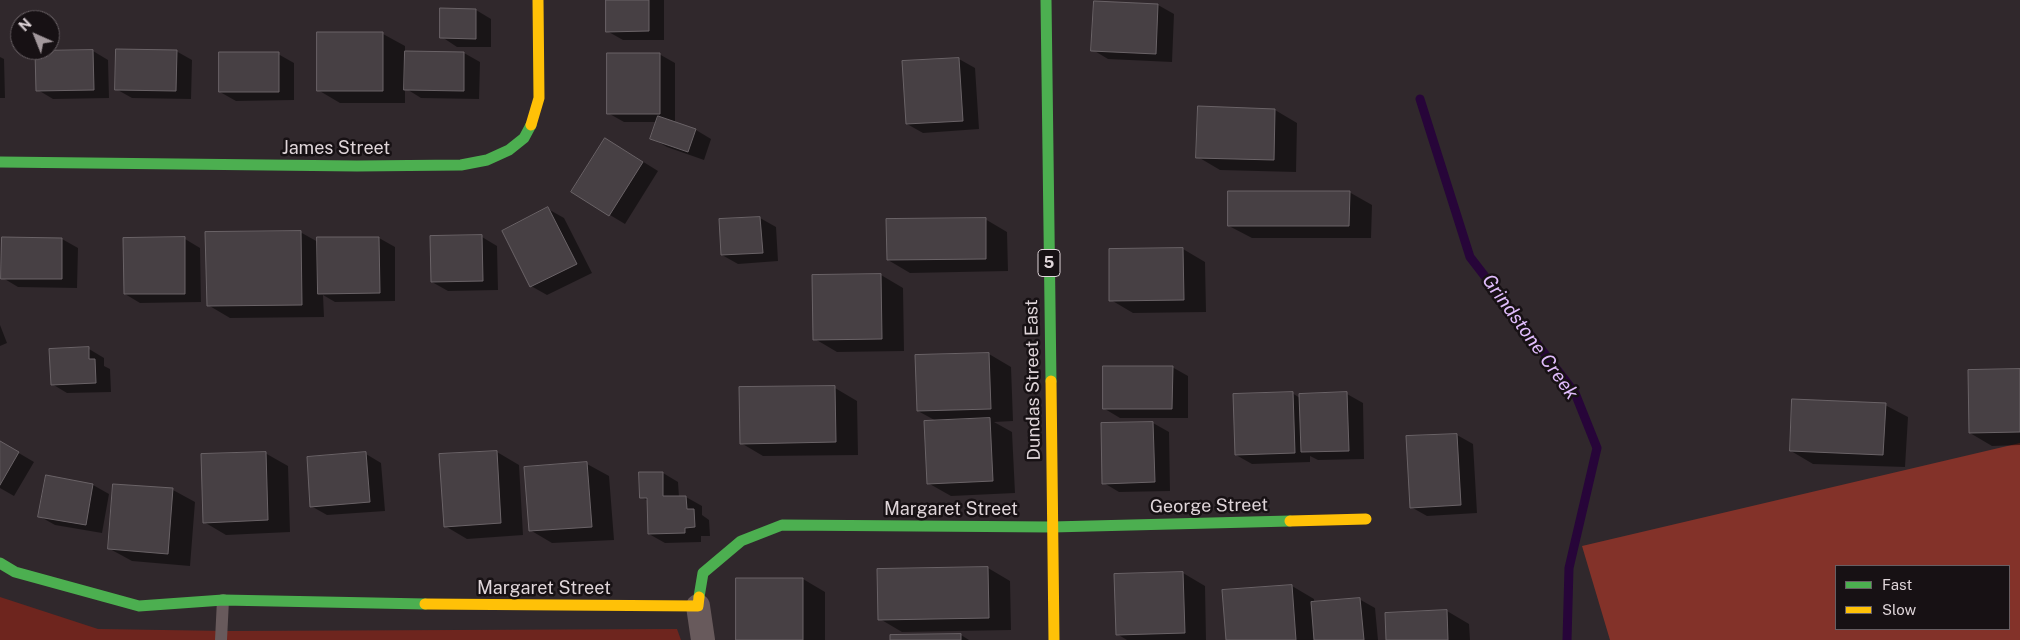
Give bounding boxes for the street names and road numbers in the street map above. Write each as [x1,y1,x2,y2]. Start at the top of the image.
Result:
street label: James Street [282,137,390,159]
road number: 5 [1038,250,1060,276]
street label: Dundas Street East [1021,299,1045,461]
street label: George Street [1150,494,1268,518]
street label: Margaret Street [884,498,1018,520]
street label: Margaret Street [477,577,611,599]

